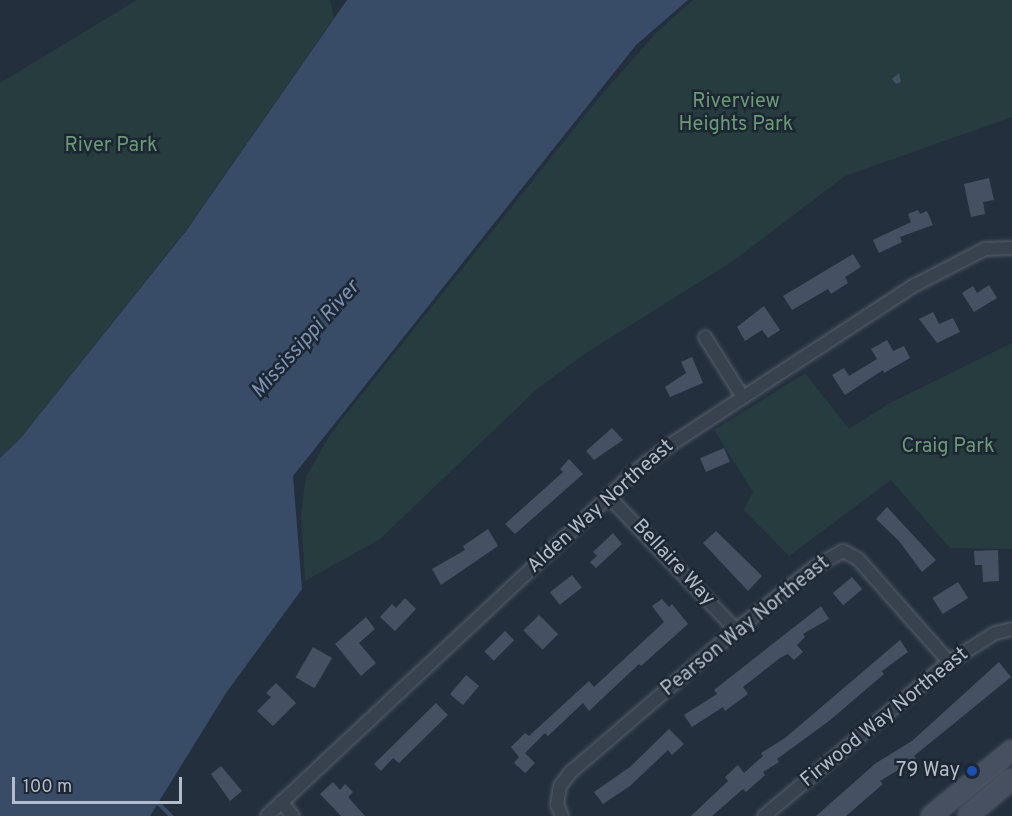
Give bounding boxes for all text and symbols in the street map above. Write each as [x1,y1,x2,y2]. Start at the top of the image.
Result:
park label: Riverview Heights Park [679,91,793,138]
park label: River Park [64,134,158,158]
water label: Mississippi River [246,276,366,404]
street label: Alden Way Northeast [523,435,679,579]
park label: Craig Park [901,435,995,459]
street label: Bellaire Way [627,515,719,611]
street label: Pearson Way Northeast [657,552,835,702]
street label: Firwood Way Northeast [796,643,974,793]
place label: 79 Way [896,759,960,783]
marker: 79 Way [965,764,979,778]
scale bar [15,765,184,803]
text: 100 m [23,776,72,799]

